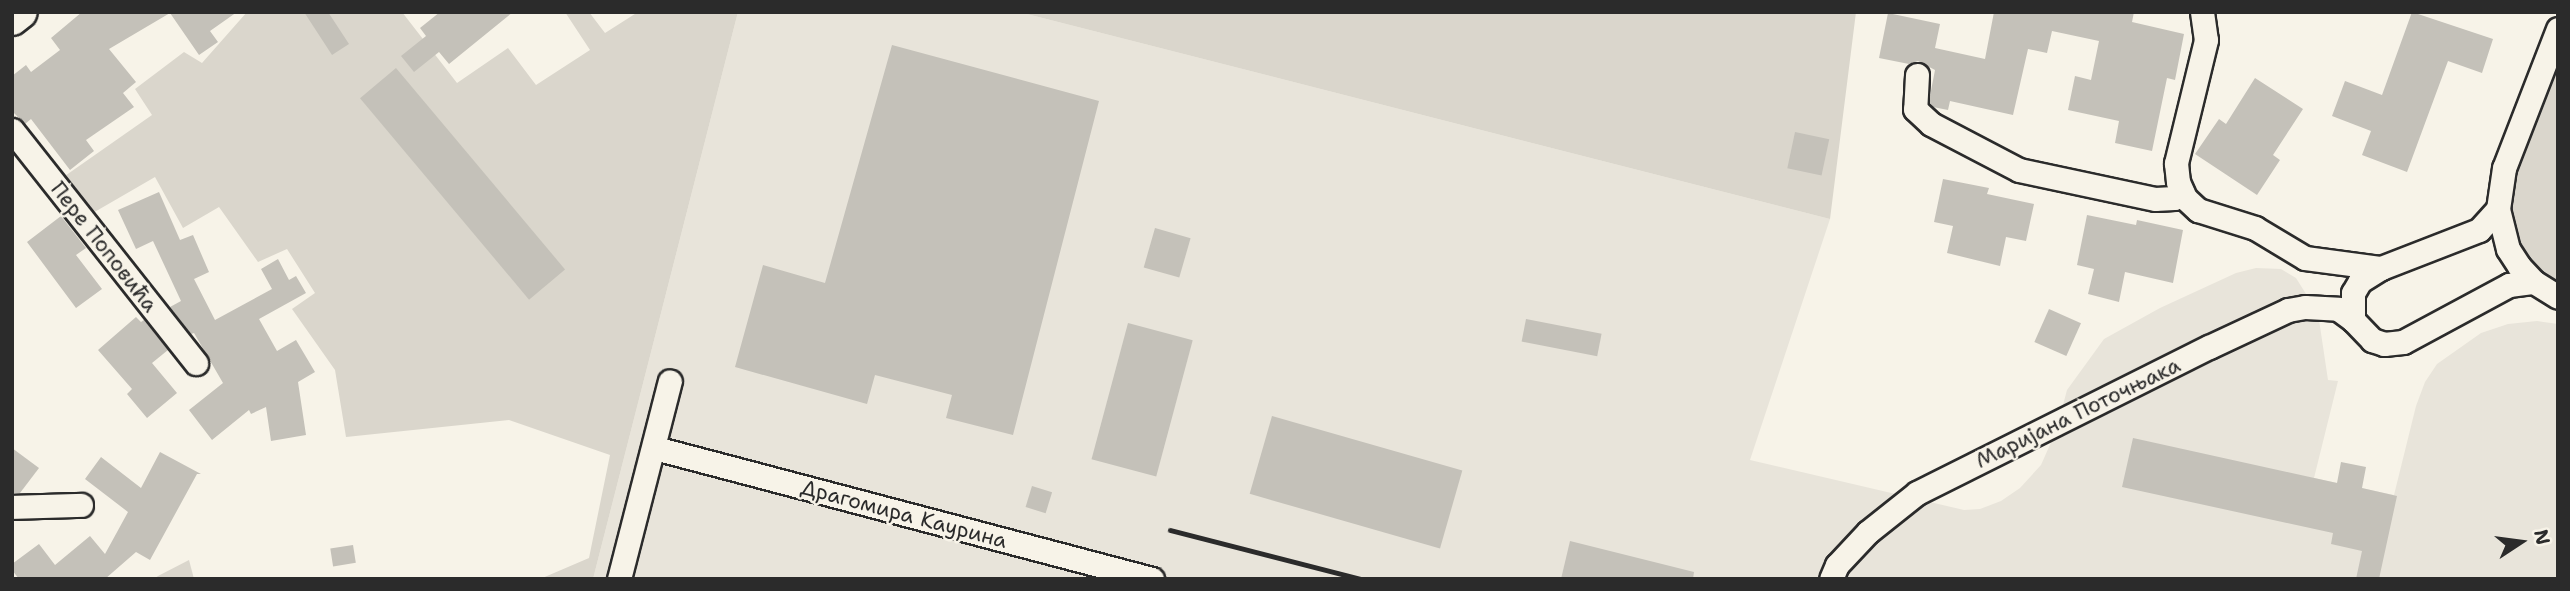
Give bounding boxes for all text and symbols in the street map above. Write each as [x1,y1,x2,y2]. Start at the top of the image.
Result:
street label: Пере Поповића [45,177,163,317]
street label: Маријана Поточњака [1972,352,2184,474]
street label: Драгомира Каурина [798,474,1010,554]
north arrow [2486,507,2556,577]
text: N [2528,527,2556,547]

